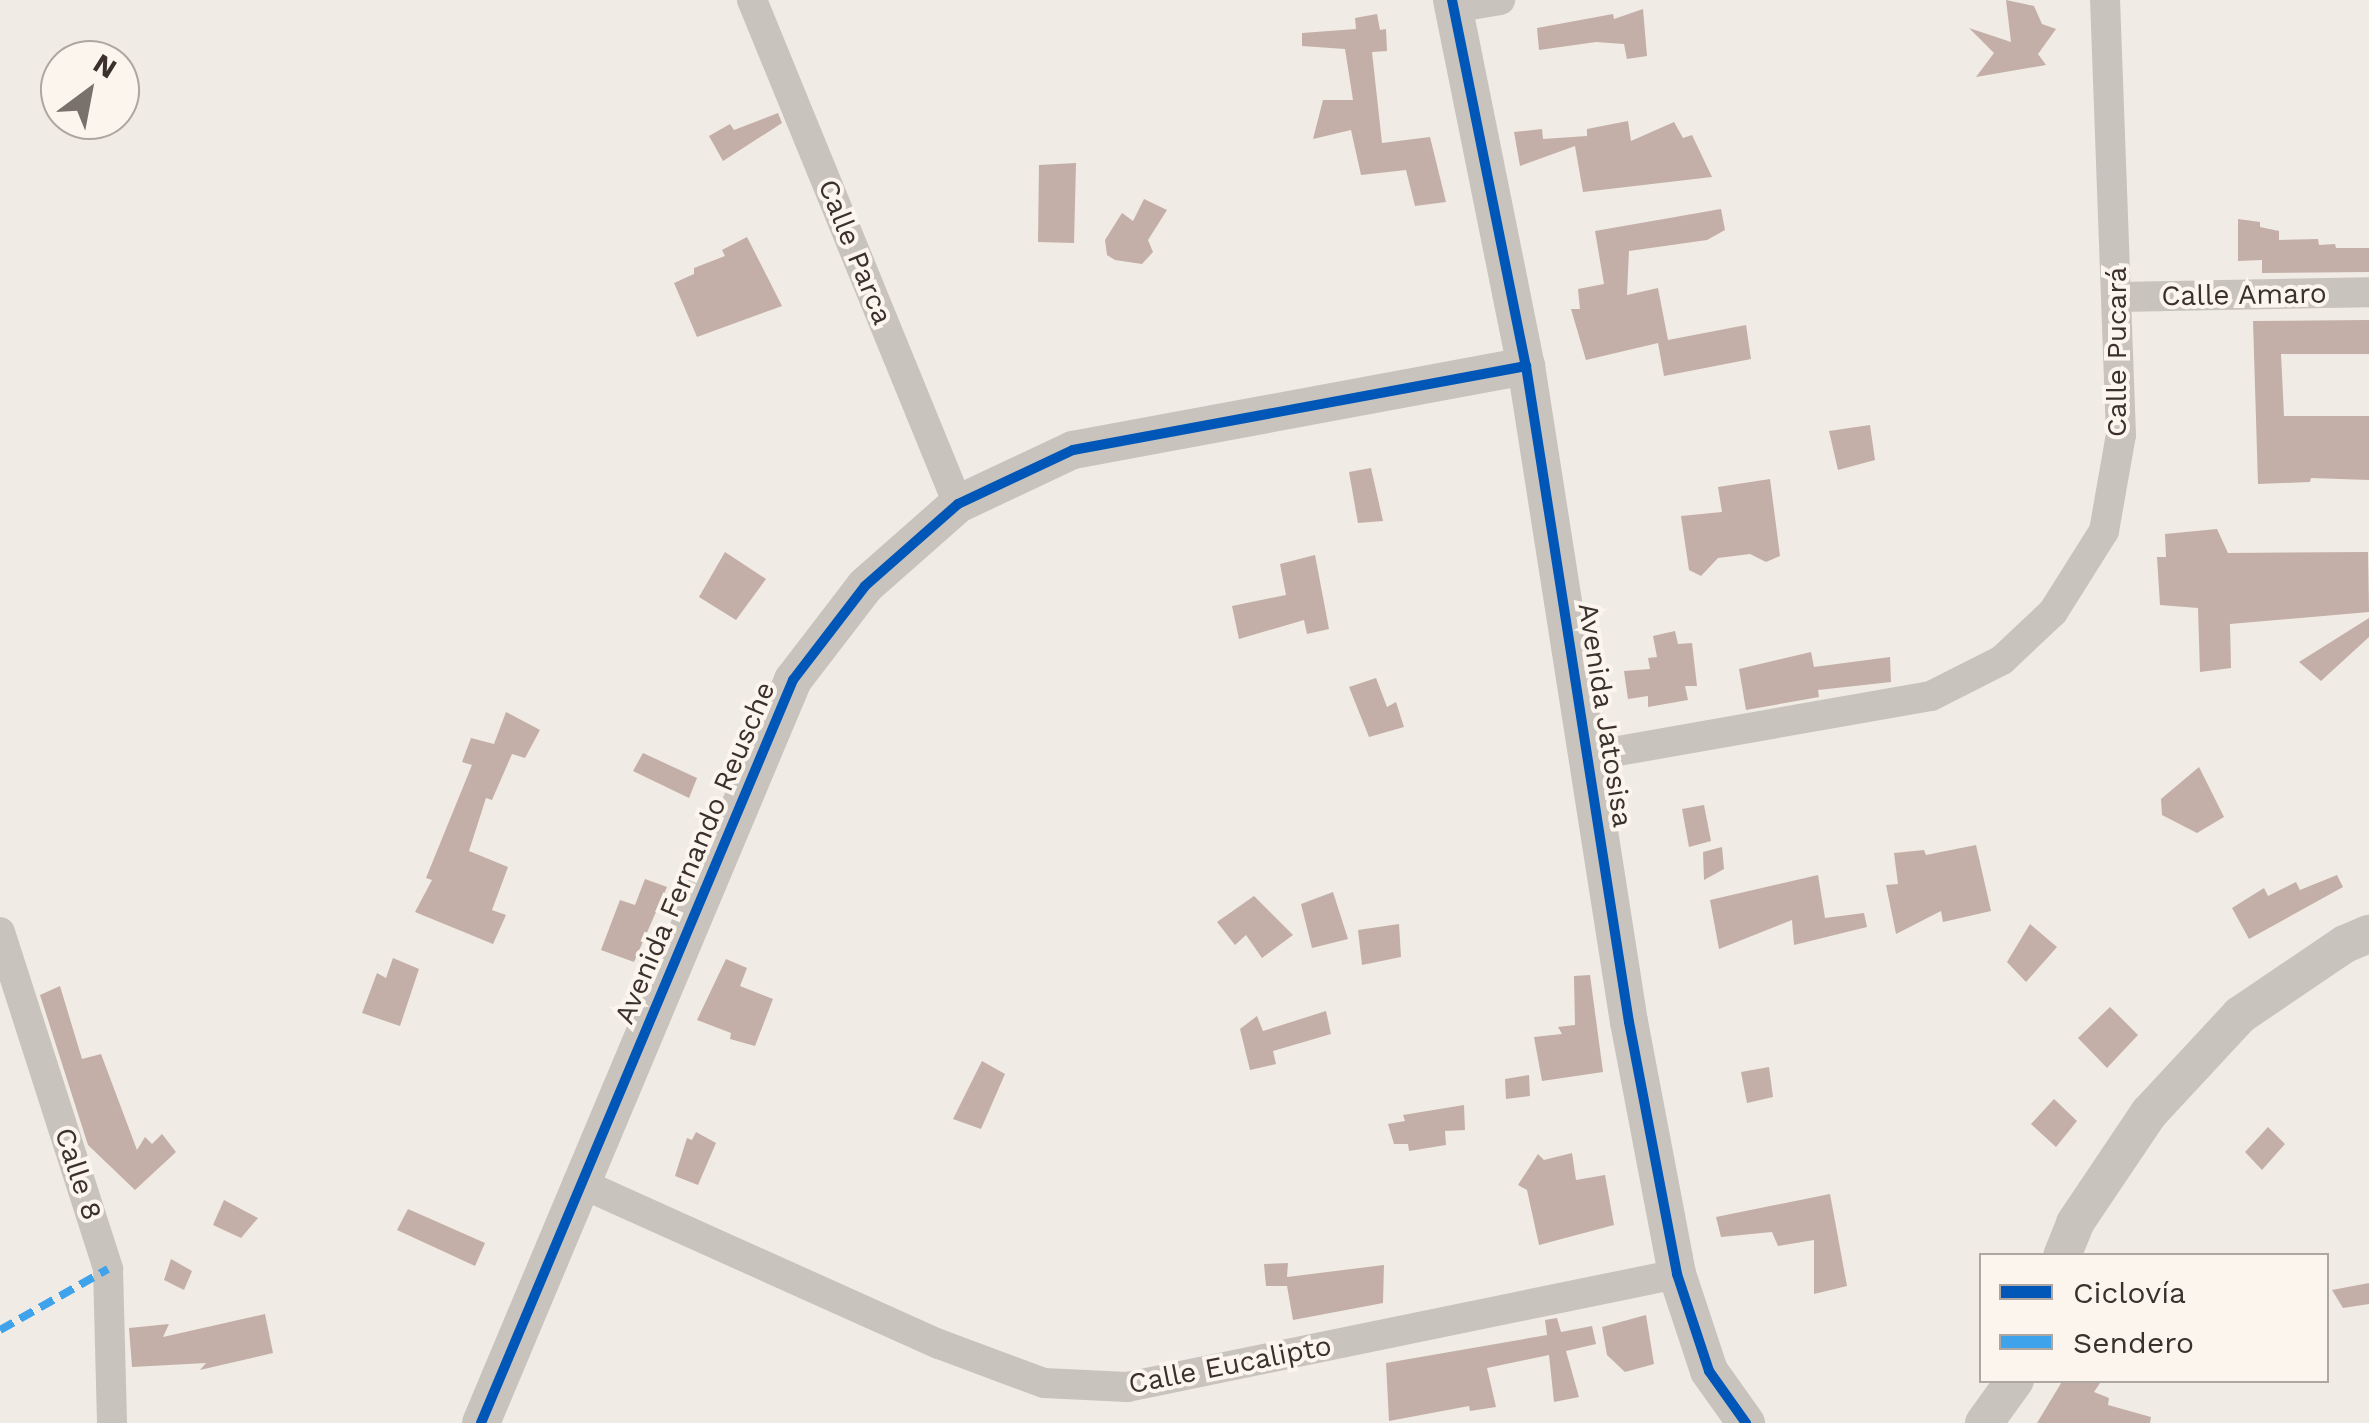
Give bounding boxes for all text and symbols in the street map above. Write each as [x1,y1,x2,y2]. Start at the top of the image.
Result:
north arrow [40,40,140,140]
text: N [88,46,123,85]
street label: Calle Parca [811,175,899,329]
street label: Calle Pucará [2100,267,2134,437]
street label: Calle Amaro [2160,277,2328,313]
street label: Avenida Jatosisa [1571,600,1639,830]
street label: Avenida Fernando Reusche [607,677,783,1029]
street label: Calle 8 [47,1124,109,1224]
legend [1979,1253,2329,1383]
text: Ciclovía [2073,1275,2186,1310]
text: Sendero [2073,1325,2194,1360]
street label: Calle Eucalipto [1126,1329,1334,1401]

